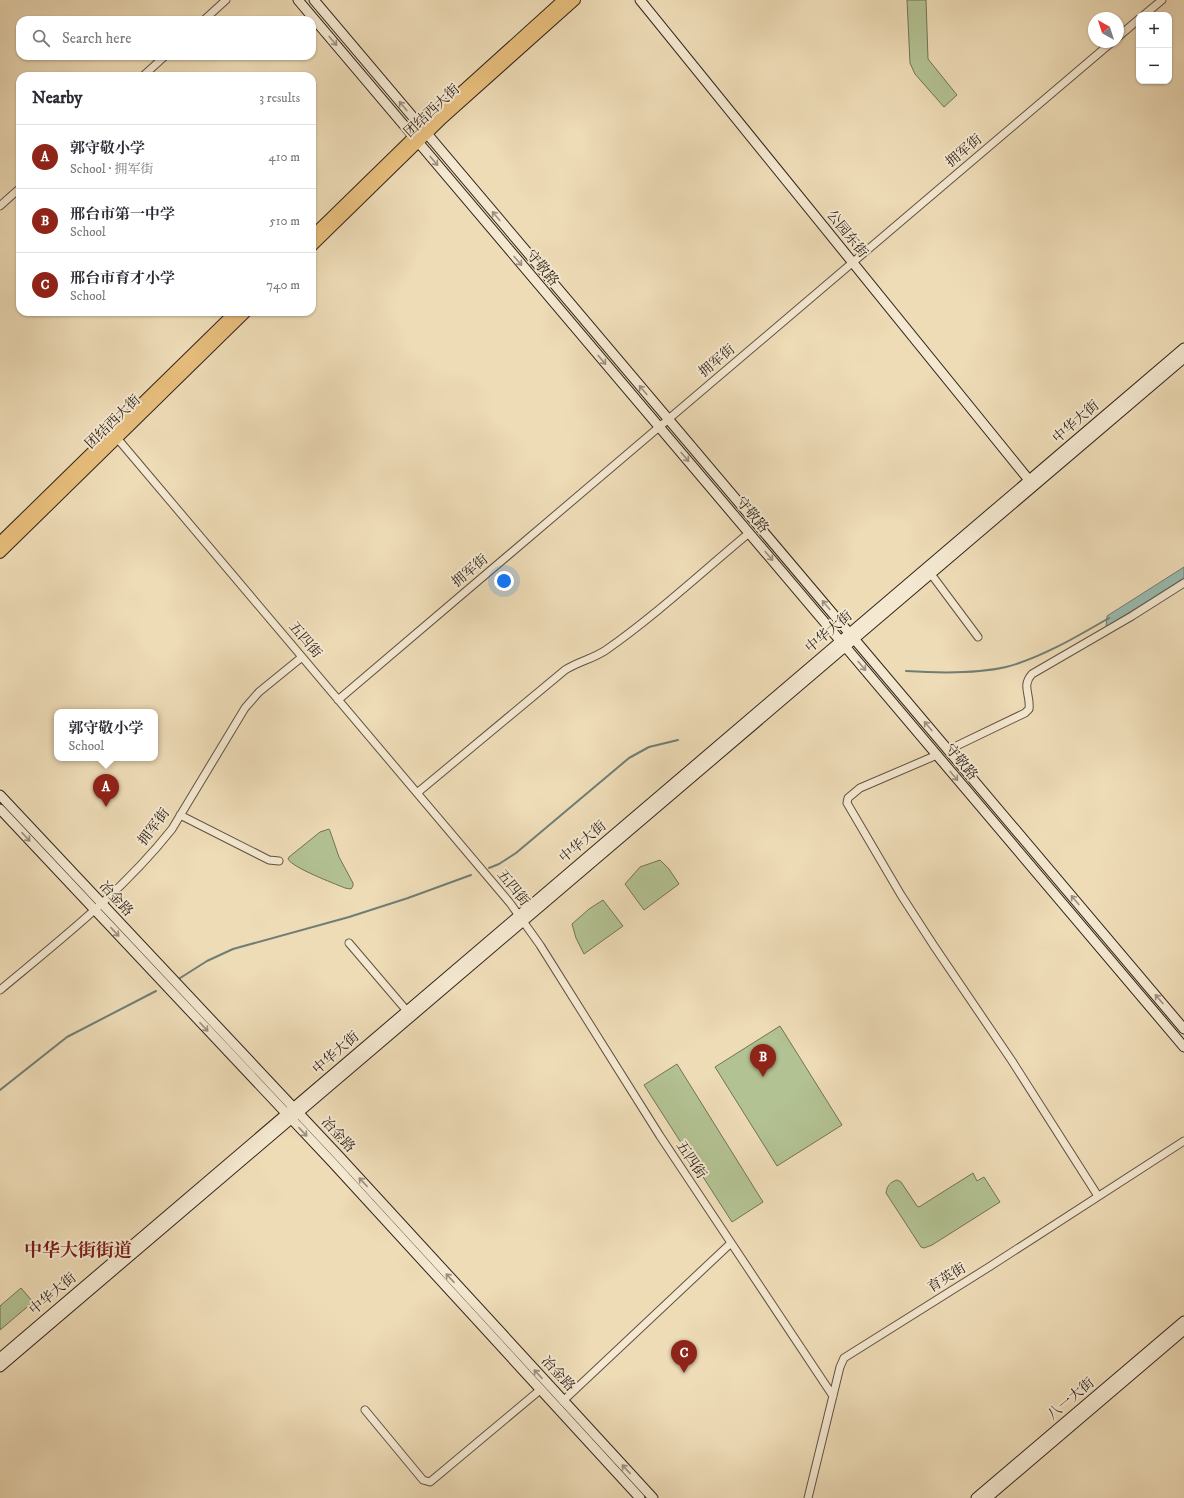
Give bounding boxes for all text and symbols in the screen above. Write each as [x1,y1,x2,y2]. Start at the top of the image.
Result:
north arrow [1088,12,1124,48]
map controls [1136,12,1172,84]
button: + [1136,12,1172,48]
search box [16,16,316,60]
icon: search [30,27,52,49]
text: Search here [62,29,131,48]
one-way arrow [328,35,337,46]
button: − [1136,48,1172,84]
street label: 团结西大街 [400,81,464,141]
text: Nearby [32,87,82,109]
text: 3 results [259,90,300,106]
one-way arrow [398,100,407,111]
street label: 拥军街 [942,131,986,171]
text: 郭守敬小学 [70,139,145,158]
text: A [41,149,49,165]
text: 410 m [268,149,300,165]
one-way arrow [430,156,439,167]
text: School · 拥军街 [70,161,153,177]
text: 邢台市第一中学 [70,205,175,224]
street label: 公园东街 [822,207,872,261]
one-way arrow [491,211,500,221]
text: B [41,213,49,229]
text: 510 m [269,213,300,229]
text: School [70,224,106,240]
street label: 守敬路 [522,246,562,290]
one-way arrow [514,255,523,266]
text: 邢台市育才小学 [70,269,175,288]
text: C [41,277,49,293]
text: 740 m [266,277,300,293]
text: School [70,288,106,304]
street label: 拥军街 [695,341,739,381]
one-way arrow [598,355,607,365]
one-way arrow [639,385,648,395]
street label: 团结西大街 [82,391,144,453]
street label: 中华大街 [1049,397,1103,447]
one-way arrow [680,452,689,462]
street label: 守敬路 [732,493,772,537]
street label: 拥军街 [448,551,492,591]
one-way arrow [764,551,773,561]
your location [494,571,514,591]
one-way arrow [821,600,830,611]
street label: 中华大街 [802,607,856,657]
street label: 五四街 [285,618,325,662]
one-way arrow [857,661,866,672]
popup [54,709,158,761]
text: 郭守敬小学 [68,719,144,738]
one-way arrow [923,721,932,732]
text: School [68,738,104,754]
street label: 守敬路 [941,740,981,784]
one-way arrow [950,771,959,782]
pin: A [93,774,119,807]
street label: 拥军街 [134,805,174,849]
street label: 中华大街 [556,817,610,867]
one-way arrow [22,832,31,842]
street label: 五四街 [493,866,533,910]
street label: 冶金路 [95,878,137,920]
one-way arrow [1070,895,1079,906]
one-way arrow [110,927,120,937]
one-way arrow [1154,994,1163,1005]
one-way arrow [199,1022,209,1032]
street label: 中华大街 [309,1028,363,1078]
pin: B [750,1044,776,1077]
street label: 冶金路 [317,1114,359,1156]
one-way arrow [298,1127,308,1137]
street label: 五四街 [672,1138,710,1182]
one-way arrow [358,1177,367,1187]
district label: 中华大街街道 [24,1240,132,1262]
street label: 育英街 [924,1259,970,1297]
street label: 中华大街 [26,1269,80,1319]
one-way arrow [446,1273,455,1283]
pin: C [671,1340,697,1373]
street label: 冶金路 [537,1353,579,1395]
one-way arrow [534,1368,543,1379]
street label: 八一大街 [1044,1374,1098,1424]
one-way arrow [622,1464,631,1474]

